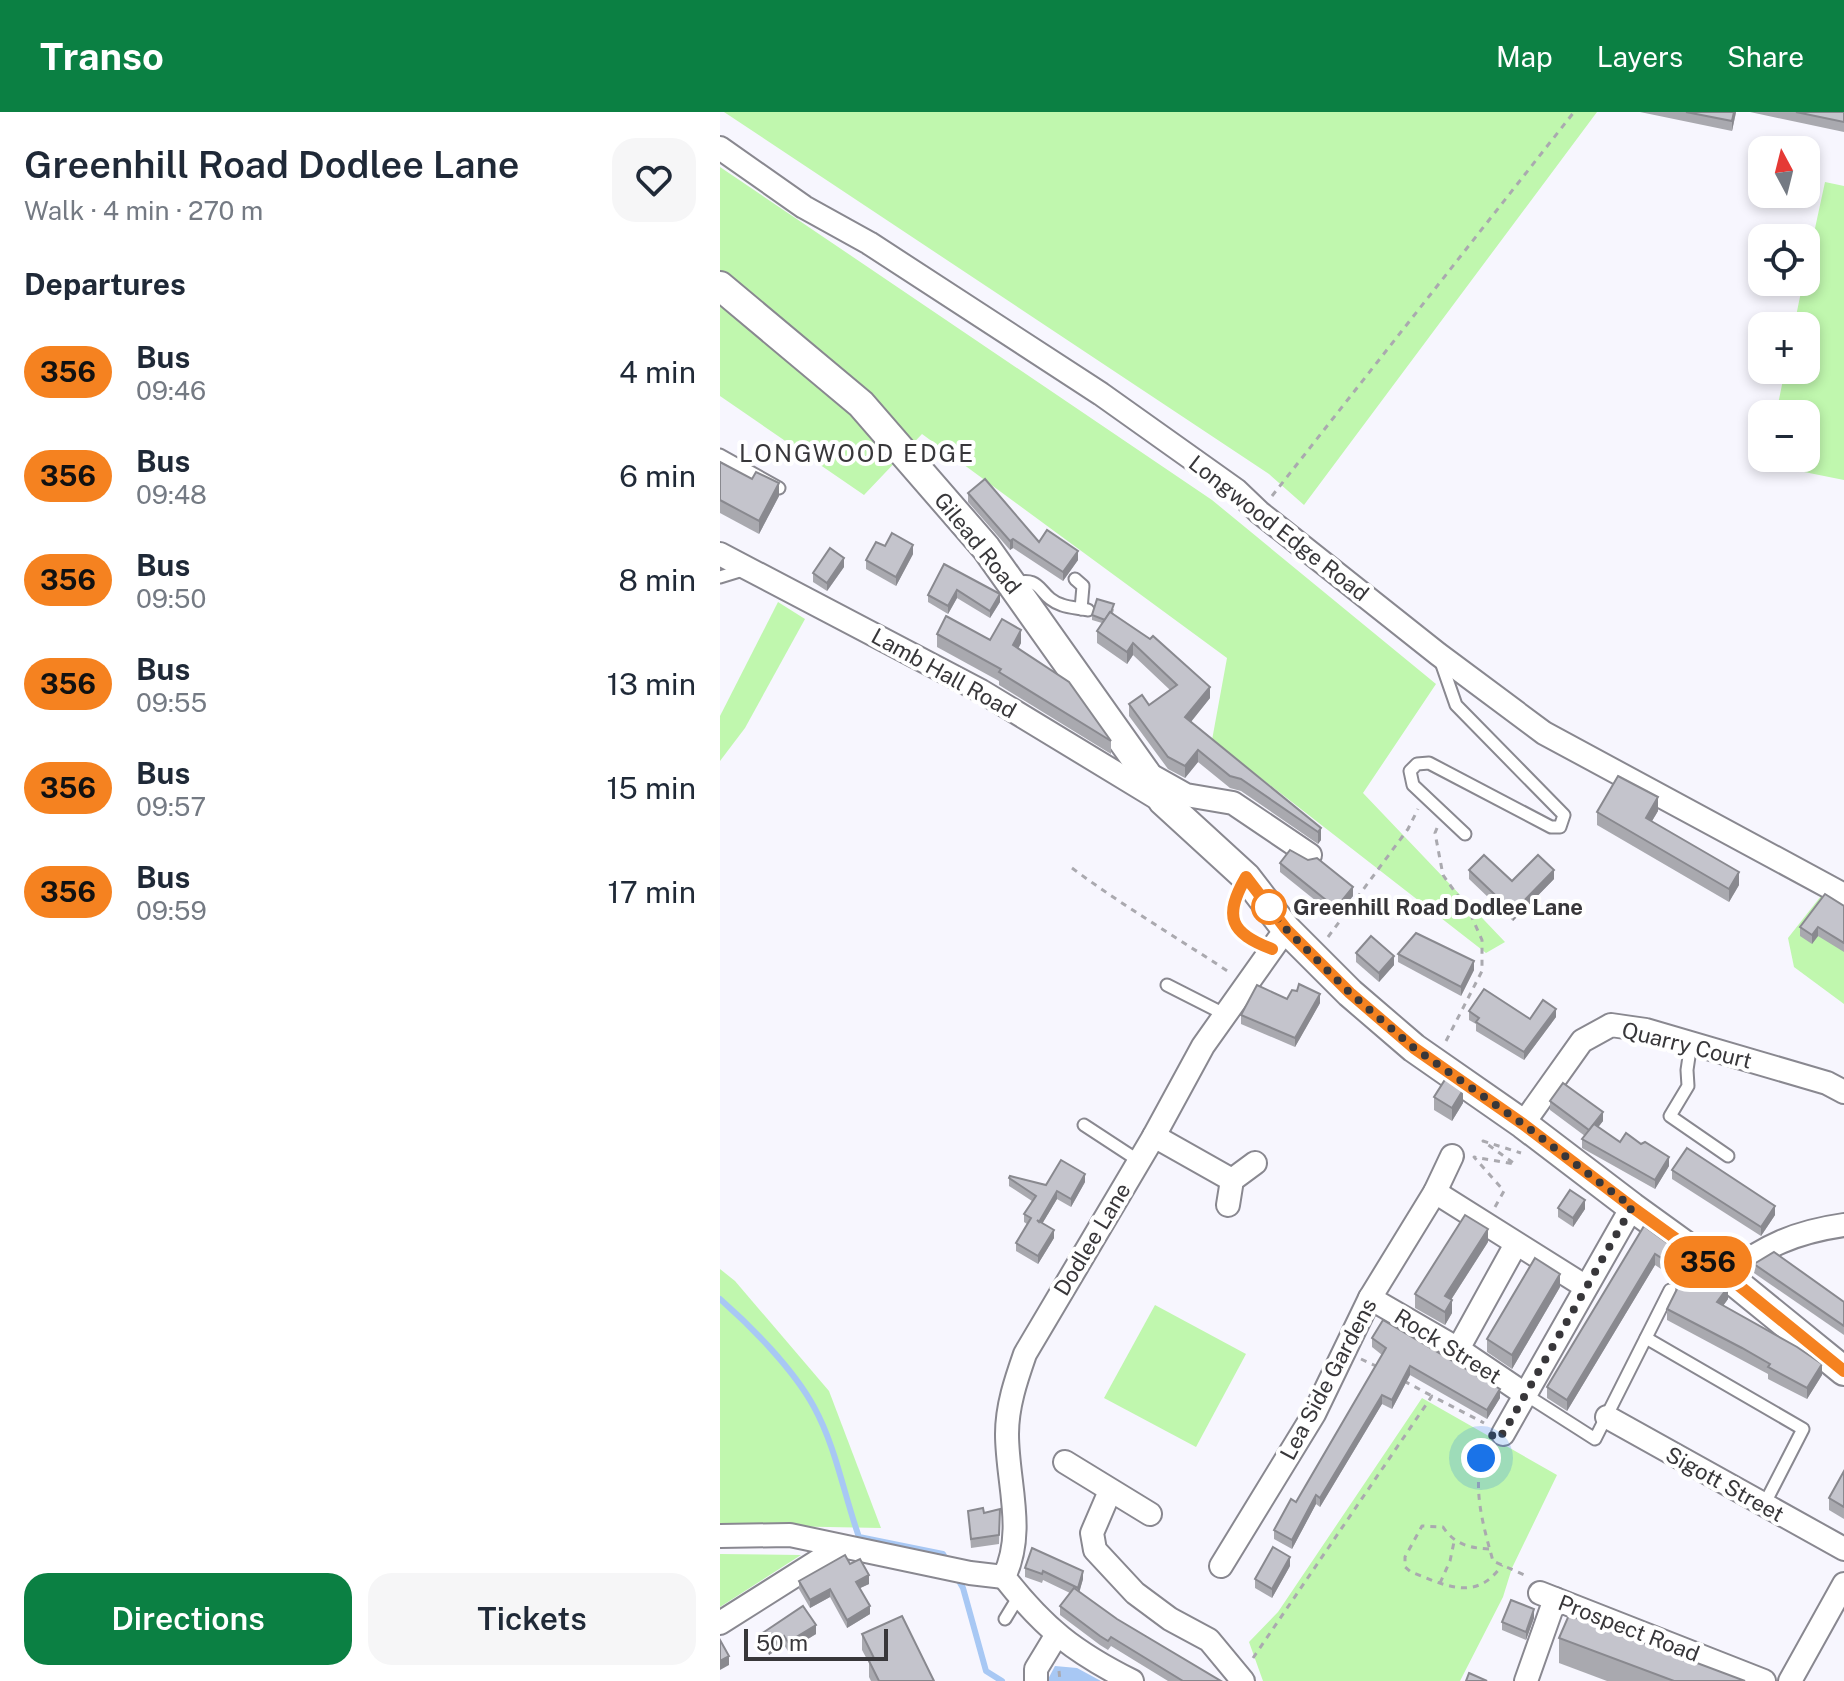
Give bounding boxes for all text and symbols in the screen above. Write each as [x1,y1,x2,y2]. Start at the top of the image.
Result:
text: Transo [40,34,164,79]
text: Map [1496,40,1553,73]
text: Layers [1597,40,1683,73]
text: Share [1727,40,1804,73]
north arrow [1748,136,1820,208]
map controls [1748,136,1820,472]
button: heart [612,138,696,222]
text: Greenhill Road Dodlee Lane [24,142,519,187]
text: Walk · 4 min · 270 m [24,195,263,226]
button: locate [1748,224,1820,296]
text: Departures [24,266,186,302]
button: + [1748,312,1820,384]
text: Bus [136,339,190,375]
text: 4 min [619,354,696,390]
text: 356 [40,355,96,388]
text: 09:46 [136,375,206,406]
button: − [1748,400,1820,472]
district label: LONGWOOD EDGE [739,439,975,467]
text: Bus [136,443,190,479]
street label: Longwood Edge Road [1184,450,1374,606]
text: 6 min [619,458,696,494]
text: 356 [40,459,96,492]
text: 09:48 [136,479,207,510]
street label: Gilead Road [929,487,1027,599]
text: Bus [136,547,190,583]
text: 8 min [618,562,696,598]
text: 356 [40,563,96,596]
text: 09:50 [136,583,206,614]
street label: Lamb Hall Road [867,623,1021,723]
text: Bus [136,651,190,687]
text: 13 min [607,666,696,702]
text: 356 [40,667,96,700]
text: 09:55 [136,687,207,718]
text: Bus [136,755,190,791]
text: 15 min [606,770,696,806]
text: 356 [40,771,96,804]
text: 09:57 [136,791,206,822]
text: Bus [136,859,190,895]
text: 17 min [608,874,696,910]
text: 356 [40,875,96,908]
marker: Greenhill Road Dodlee Lane [1252,890,1286,924]
place label: Greenhill Road Dodlee Lane [1293,894,1583,920]
text: 09:59 [136,895,207,926]
street label: Quarry Court [1619,1016,1755,1074]
street label: Dodlee Lane [1048,1178,1136,1300]
line badge: 356 [1662,1236,1754,1288]
text: 356 [1680,1245,1736,1278]
street label: Lea Side Gardens [1274,1294,1382,1464]
street label: Rock Street [1390,1303,1506,1389]
your location [1461,1438,1501,1478]
street label: Sigott Street [1661,1441,1789,1527]
button: Directions [24,1573,352,1665]
button: Tickets [368,1573,696,1665]
street label: Prospect Road [1555,1589,1703,1667]
scale bar [744,1625,888,1661]
text: 50 m [756,1630,808,1656]

